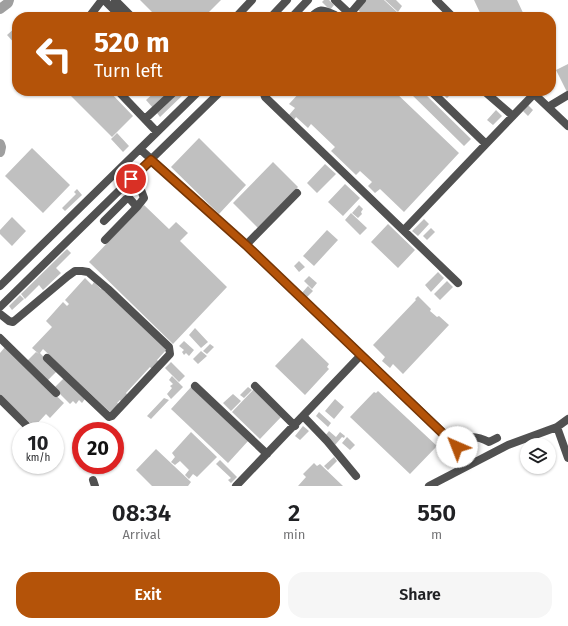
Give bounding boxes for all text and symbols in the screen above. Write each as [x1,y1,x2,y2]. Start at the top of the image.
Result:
text: 520 m [94,26,170,59]
icon: left [28,28,80,80]
text: Turn left [94,60,163,82]
pin [114,162,148,196]
icon: arrive [120,168,142,190]
speed limit sign: 20 [72,422,124,474]
position arrow [436,426,478,468]
text: 10 [28,431,48,455]
map controls [520,438,556,474]
button: layers [520,438,556,474]
text: km/h [26,452,50,464]
text: 08:34 [112,499,171,527]
text: 2 [288,499,300,527]
text: 550 [417,499,456,527]
text: Arrival [122,527,161,542]
text: min [283,527,305,542]
text: m [431,527,442,542]
button: Exit [16,572,280,618]
button: Share [288,572,552,618]

